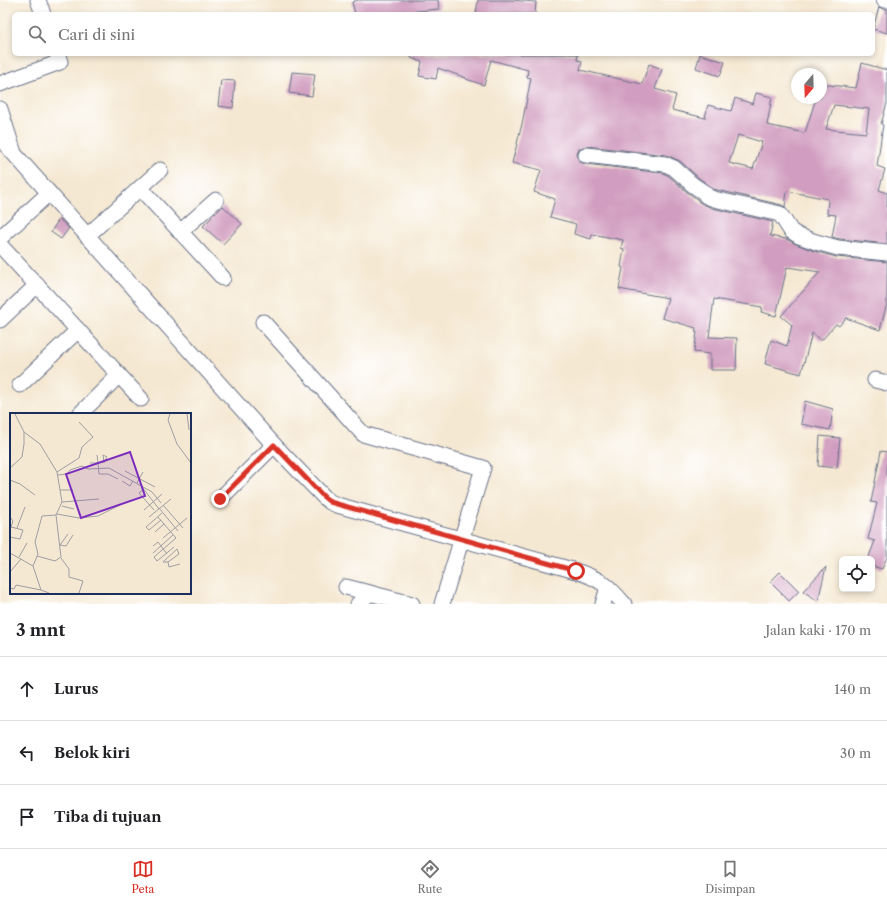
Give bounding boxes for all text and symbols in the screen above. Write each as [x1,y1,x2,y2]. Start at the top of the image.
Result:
search box [12,12,875,56]
icon: search [26,23,48,45]
text: Cari di sini [58,25,135,44]
north arrow [791,68,827,104]
inset map [10,413,191,594]
route end [211,490,229,508]
map controls [839,556,875,592]
button: locate [839,556,875,592]
route start [567,562,585,580]
text: 3 mnt [16,620,65,640]
text: Jalan kaki · 170 m [766,622,871,638]
icon: ahead [16,678,38,700]
text: Lurus [54,679,99,698]
text: 140 m [834,681,871,697]
icon: left [16,742,38,764]
text: Belok kiri [54,743,130,762]
text: 30 m [840,745,871,761]
icon: arrive [16,806,38,828]
text: Tiba di tujuan [54,807,162,826]
tab: Peta [132,858,154,896]
tab: Rute [417,858,442,896]
tab: Disimpan [705,858,755,896]

